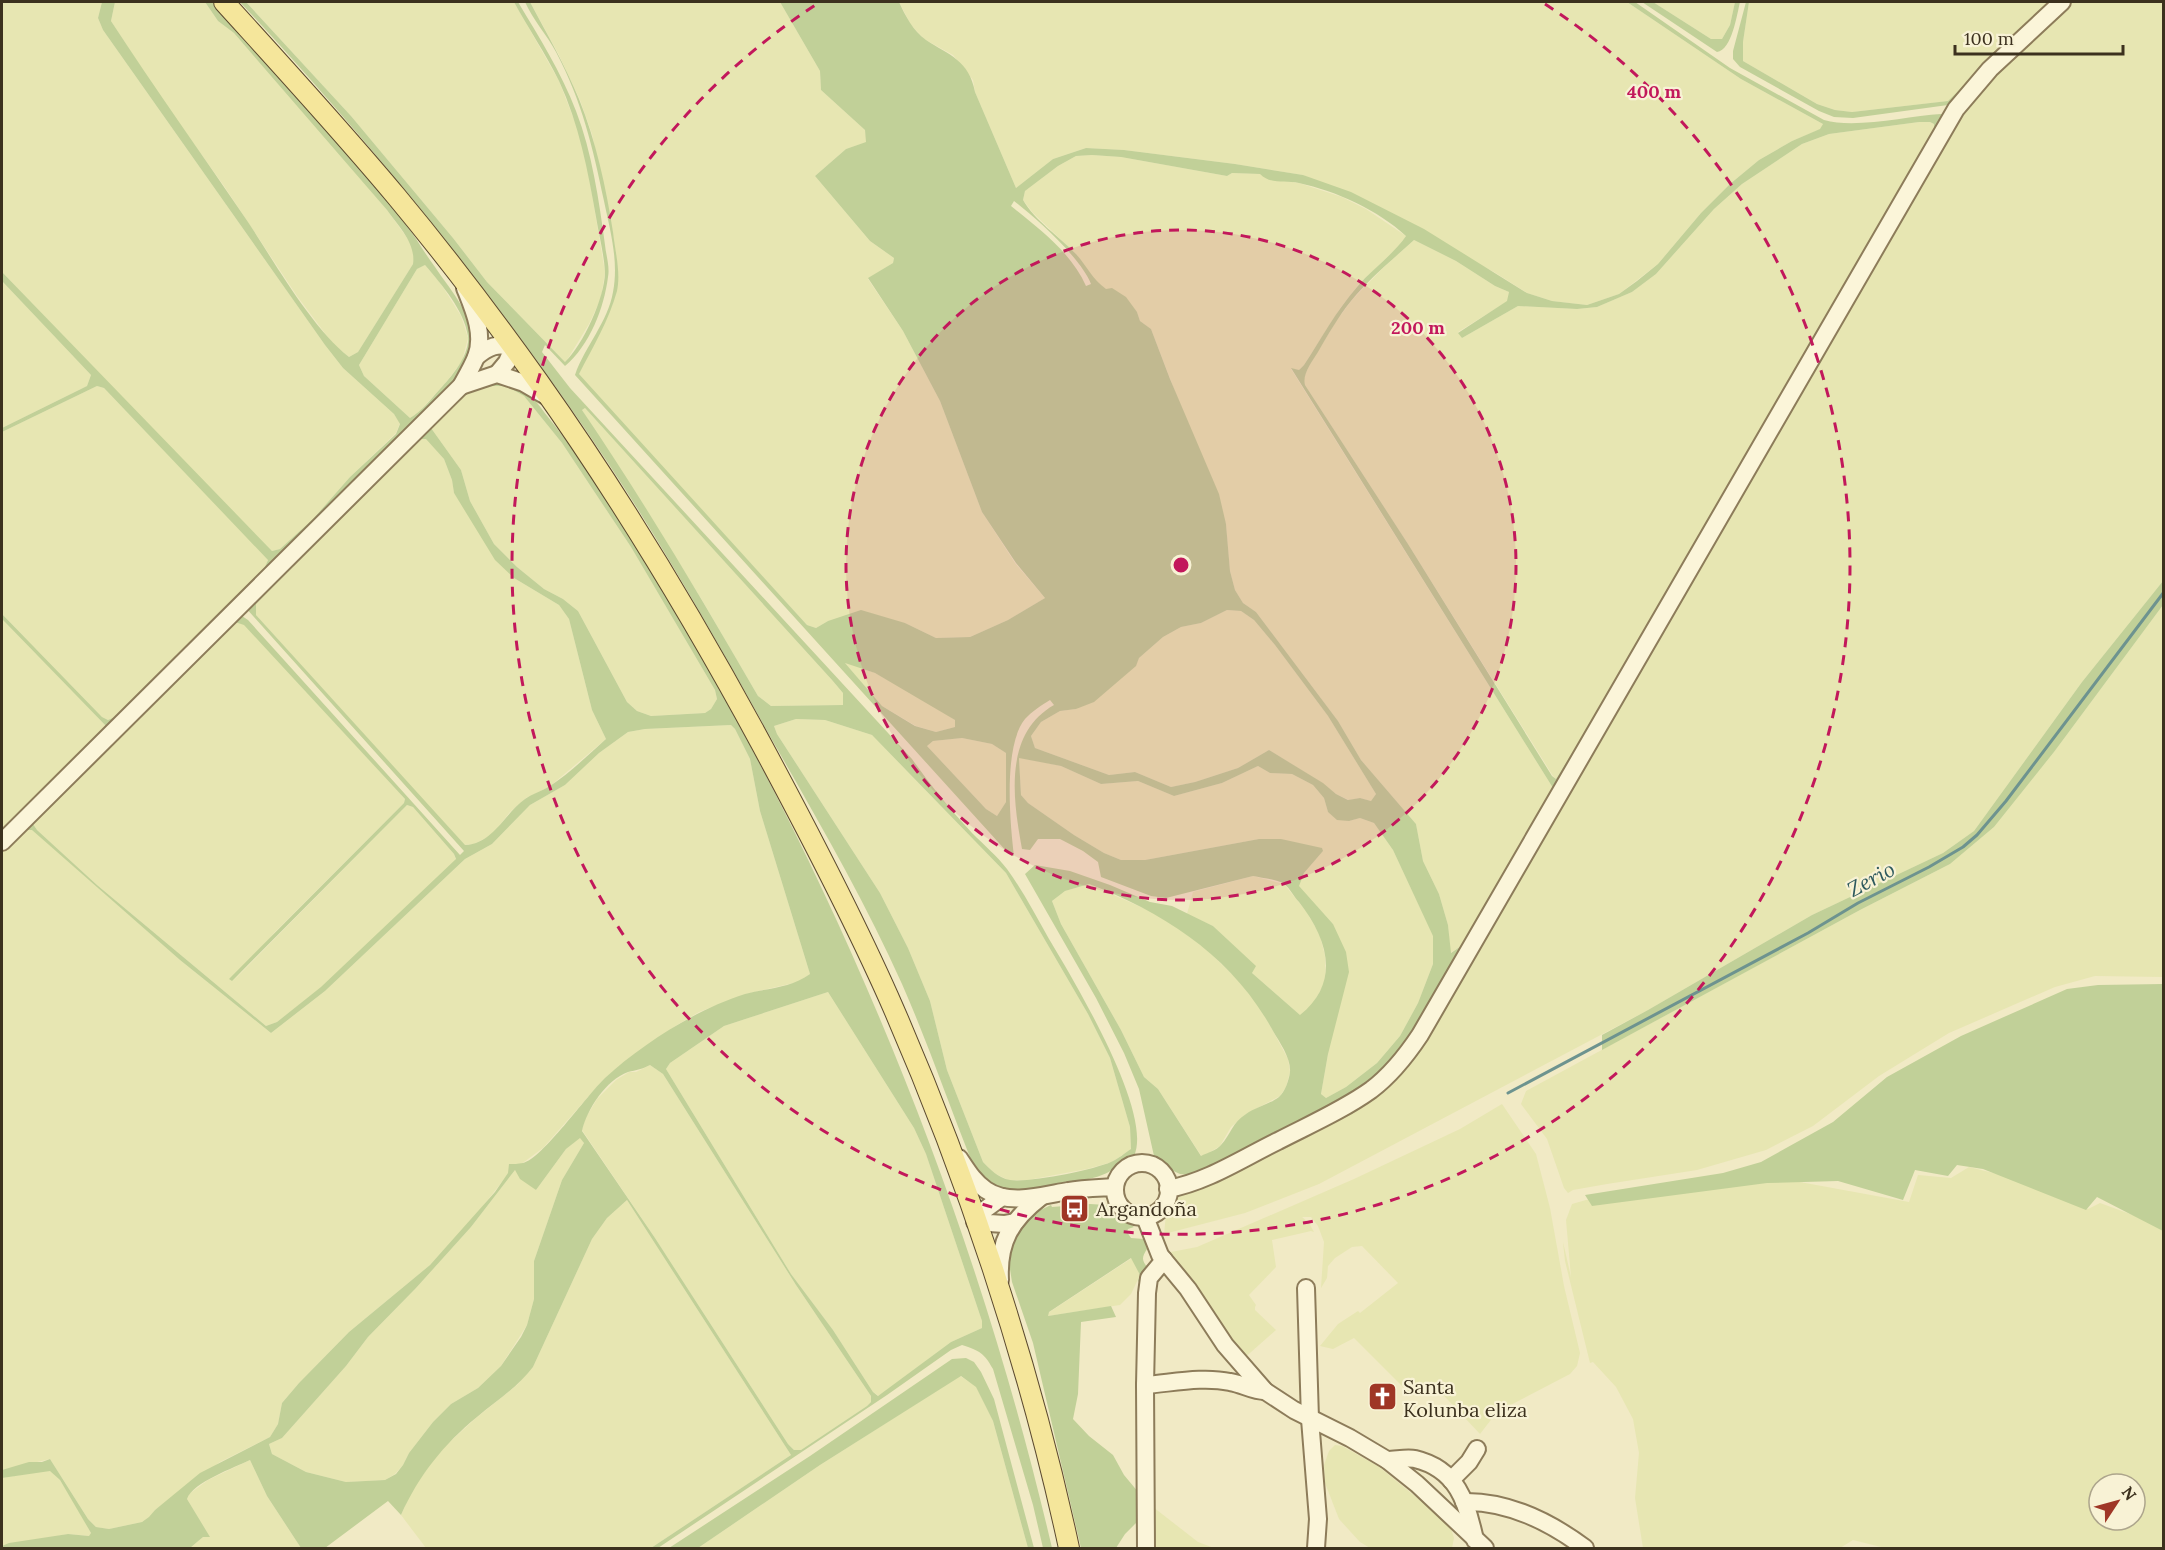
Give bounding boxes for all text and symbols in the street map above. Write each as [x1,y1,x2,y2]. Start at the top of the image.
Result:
scale bar [1955,18,2123,56]
text: 100 m [1964,27,2014,50]
text: 400 m [1627,80,1681,103]
text: 200 m [1391,316,1445,339]
centre of rings [1171,555,1191,575]
water label: Zerio [1843,855,1899,903]
bus stop icon: Argandoña [1059,1192,1091,1224]
place label: Argandoña [1095,1196,1197,1221]
place label: Santa Kolunba eliza [1403,1374,1527,1422]
church icon: Santa Kolunba eliza [1366,1381,1398,1413]
north arrow [2087,1472,2147,1532]
text: N [2117,1482,2141,1504]

